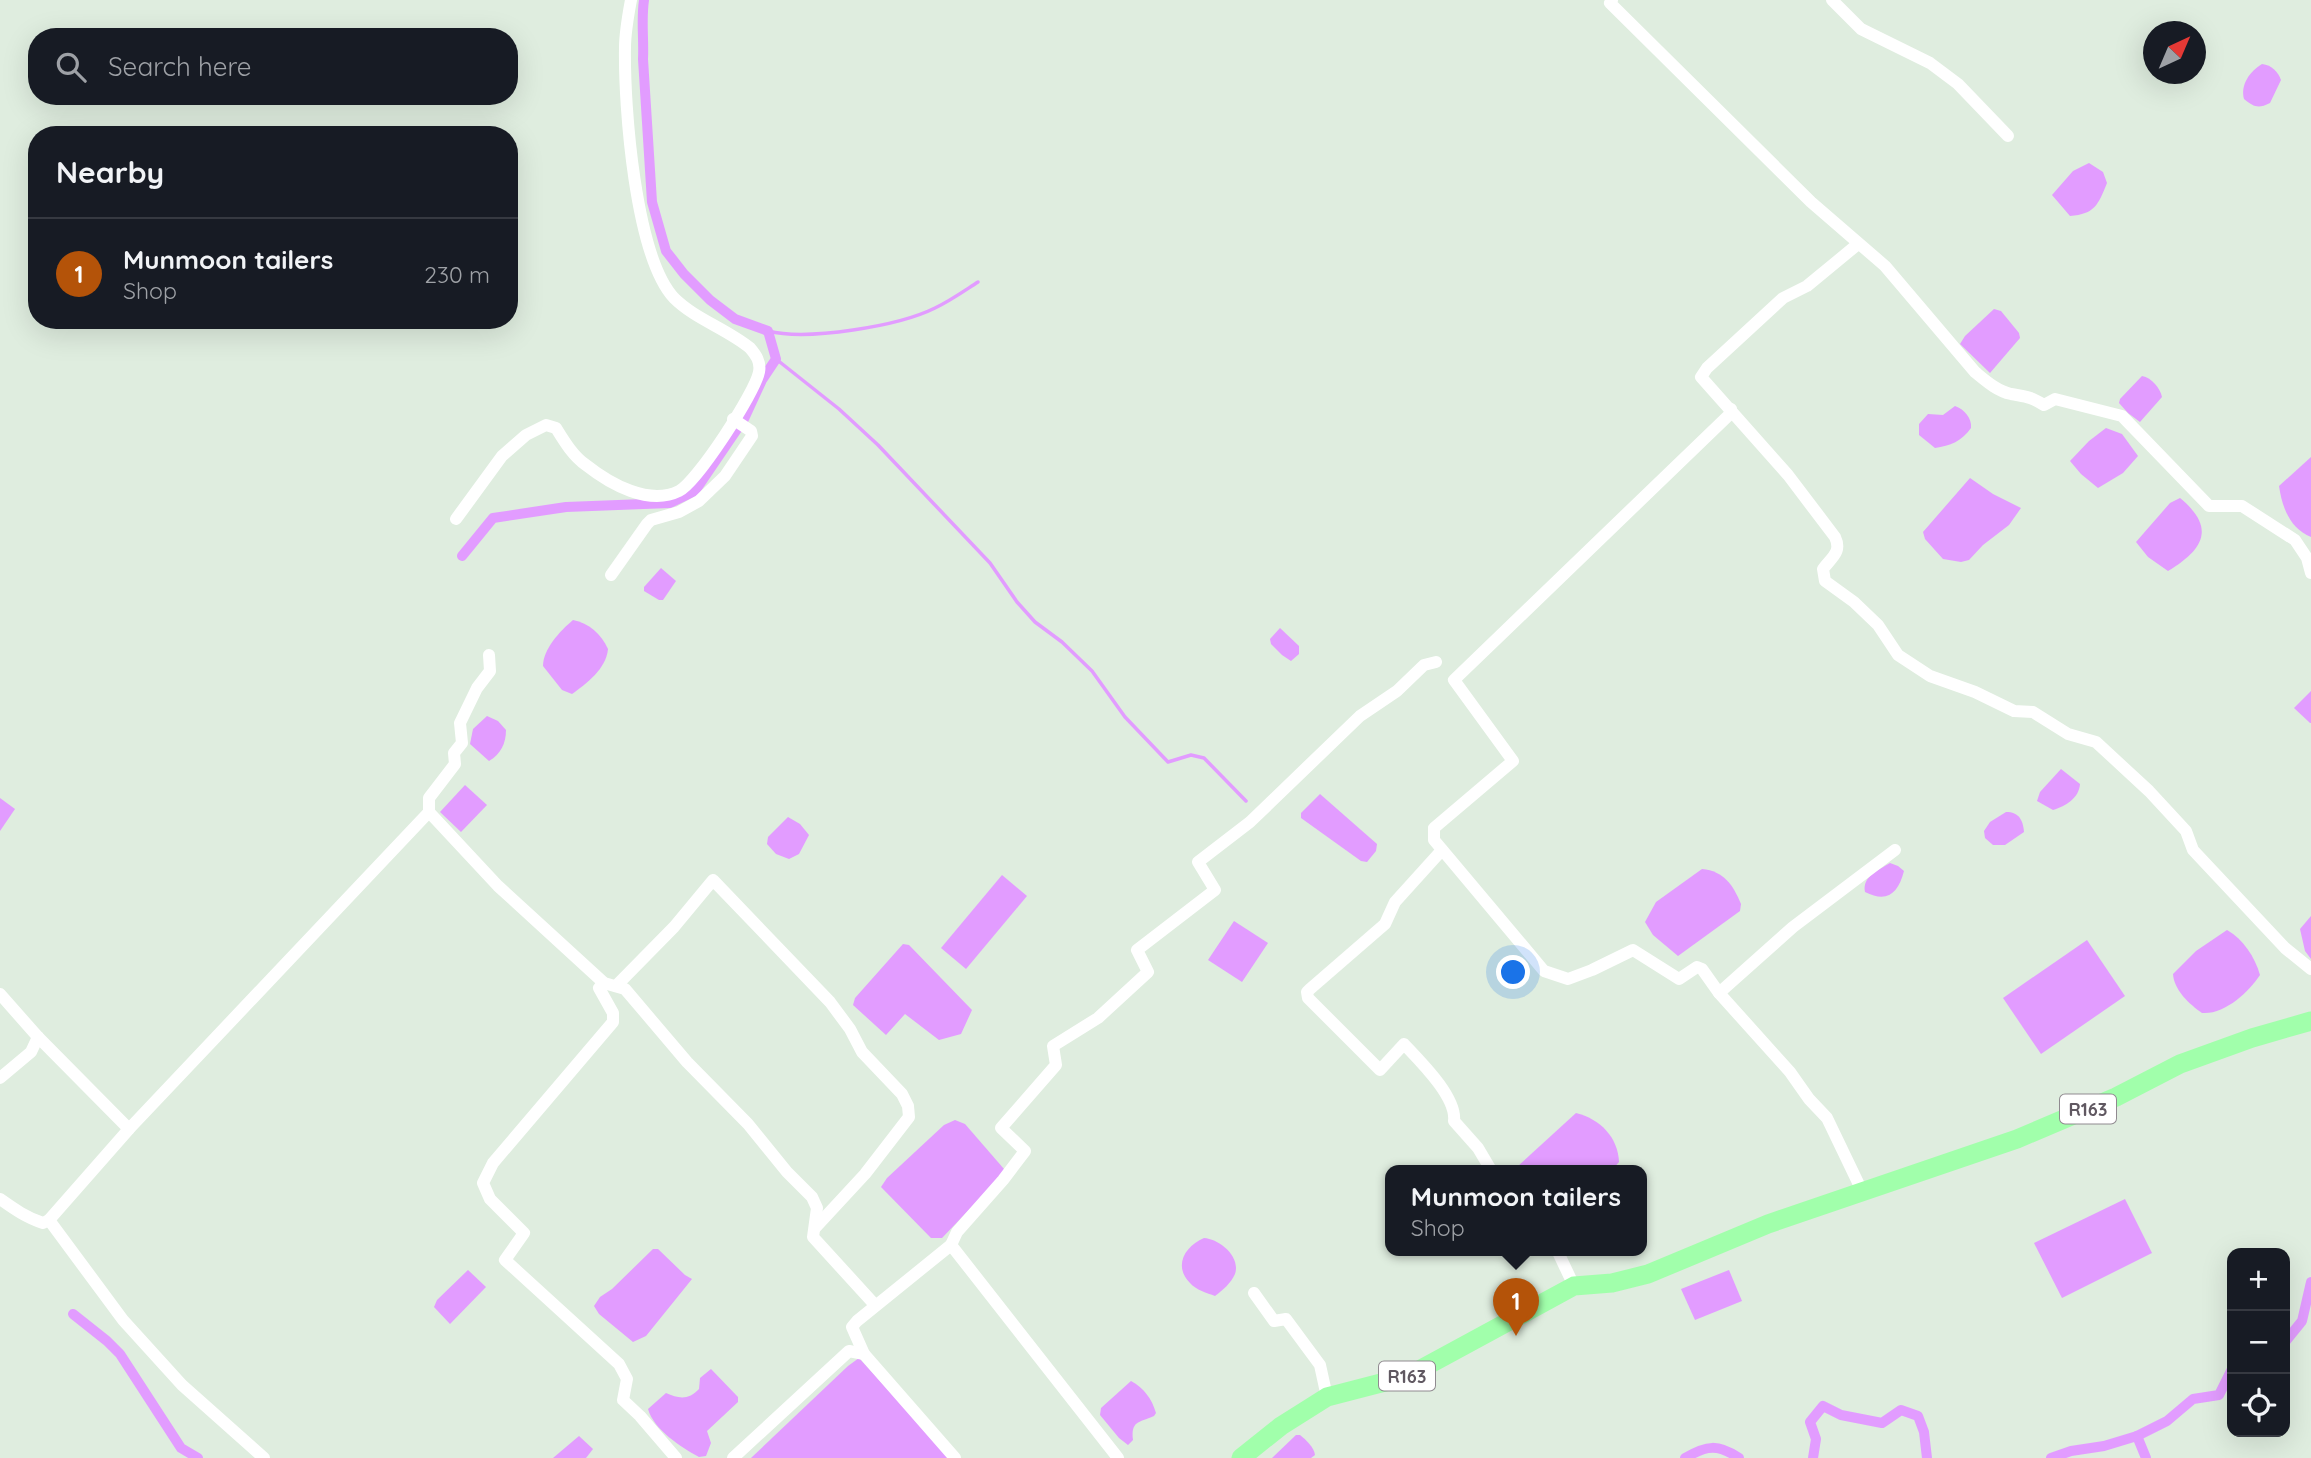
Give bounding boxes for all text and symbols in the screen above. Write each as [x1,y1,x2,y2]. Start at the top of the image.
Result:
north arrow [2143,21,2206,84]
search box [28,28,518,105]
icon: search [52,48,90,86]
text: Search here [108,50,252,83]
text: Nearby [56,153,164,191]
text: Munmoon tailers [123,243,333,276]
text: 1 [75,260,83,289]
text: 230 m [424,260,490,289]
text: Shop [123,276,177,305]
your location [1496,955,1530,989]
road number: R163 [2060,1094,2116,1124]
popup [1385,1165,1647,1256]
text: Munmoon tailers [1411,1180,1621,1213]
text: Shop [1411,1213,1465,1242]
map controls [2227,1248,2290,1437]
button: + [2227,1248,2290,1311]
pin: 1 [1493,1278,1539,1336]
button: − [2227,1311,2290,1374]
road number: R163 [1379,1362,1435,1391]
button: locate [2227,1374,2290,1437]

